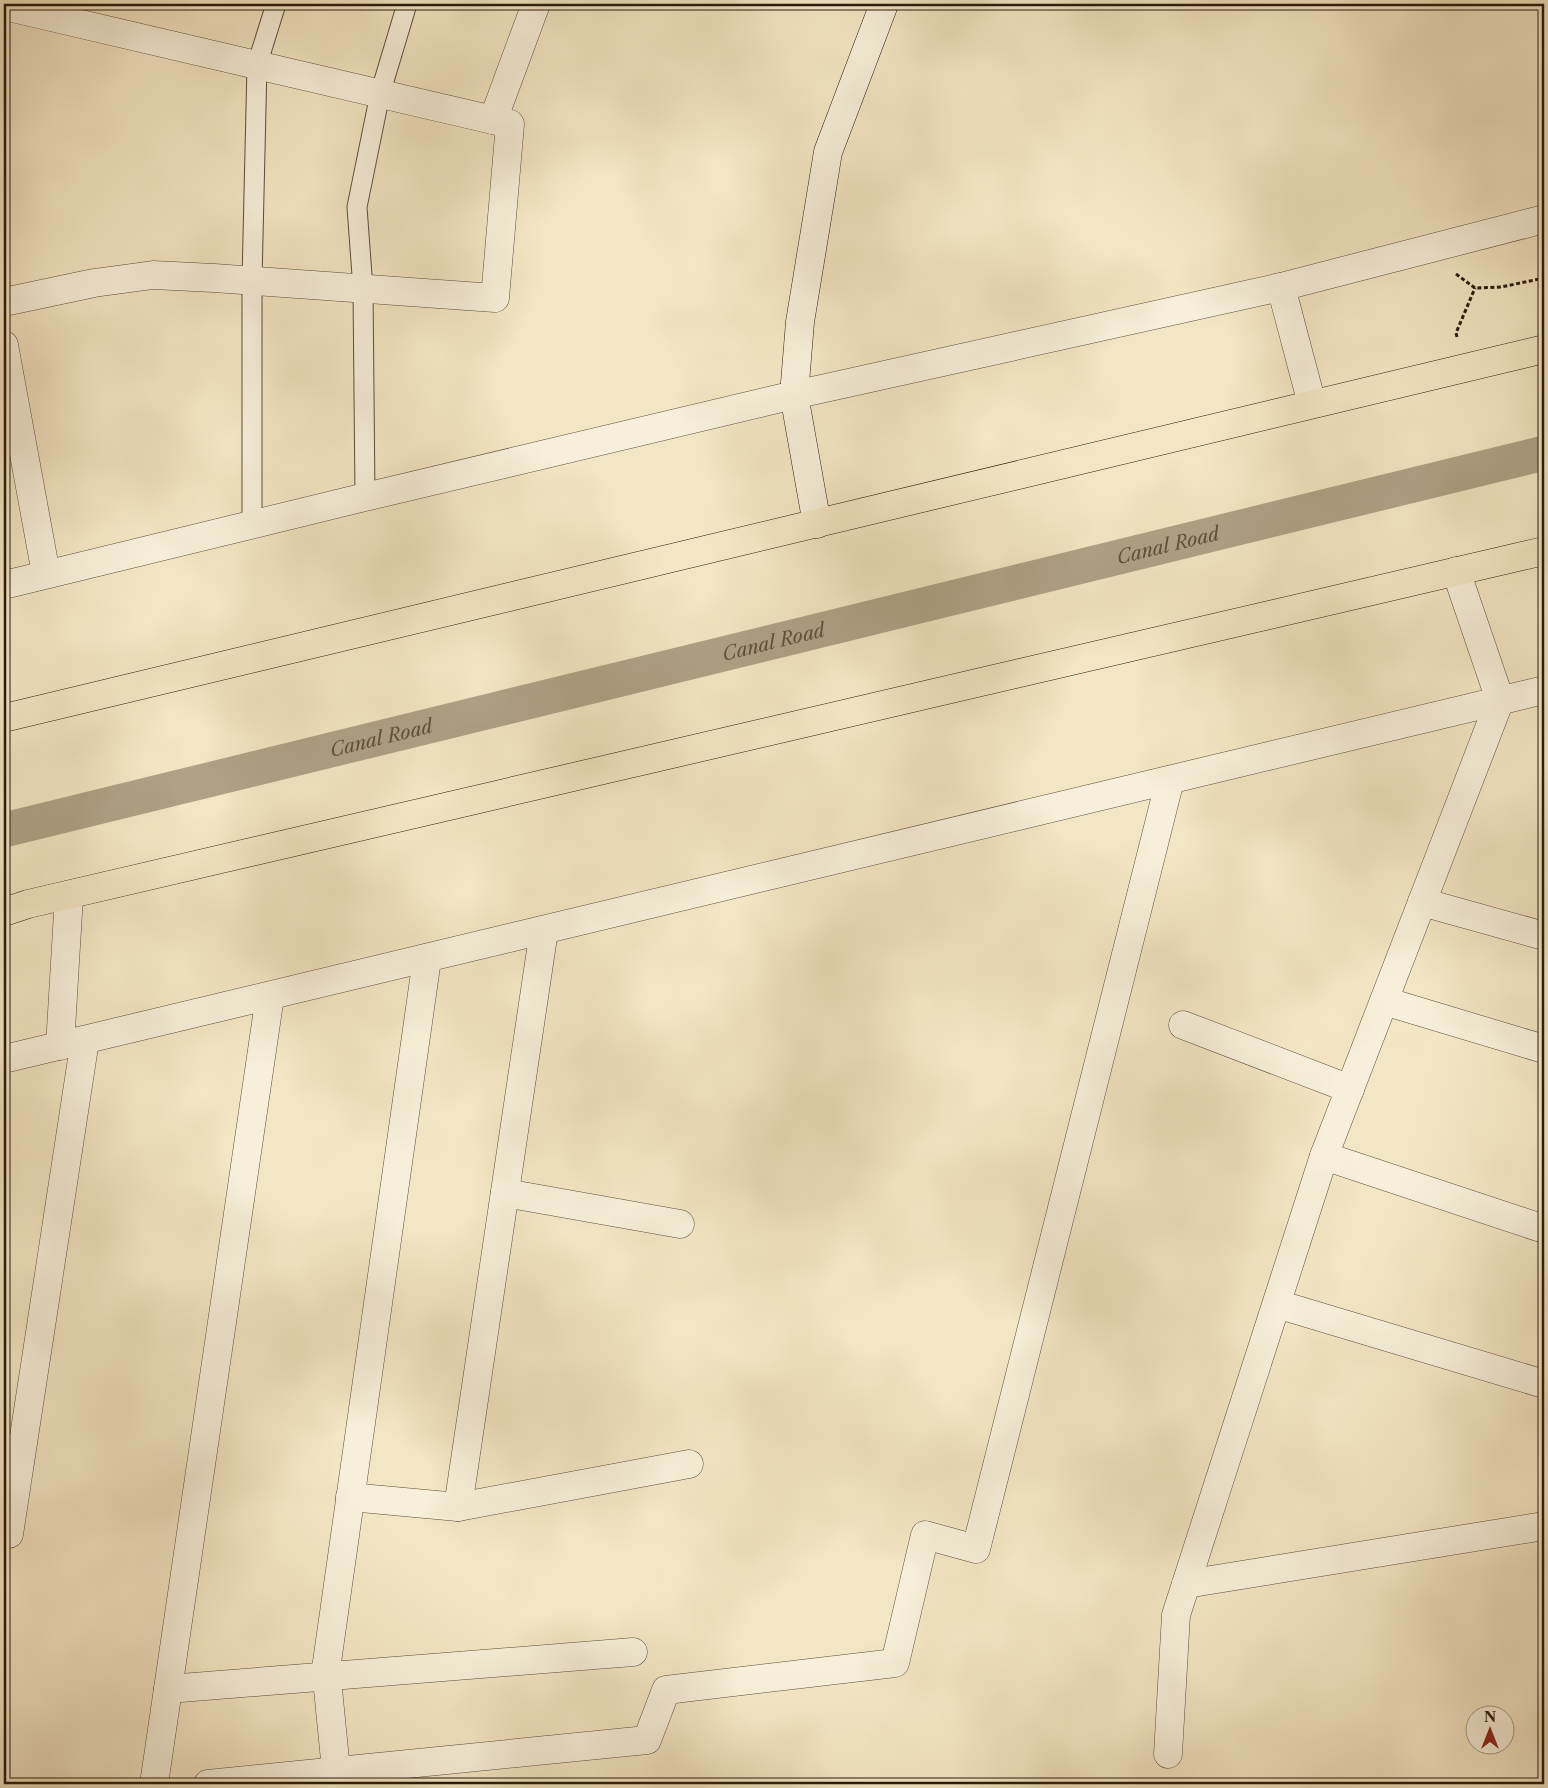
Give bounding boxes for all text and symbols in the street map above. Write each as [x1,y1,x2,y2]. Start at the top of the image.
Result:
water label: Canal Road [1114,521,1223,569]
water label: Canal Road [720,618,829,665]
water label: Canal Road [327,714,436,761]
north arrow [1466,1706,1516,1756]
text: N [1484,1708,1496,1726]

